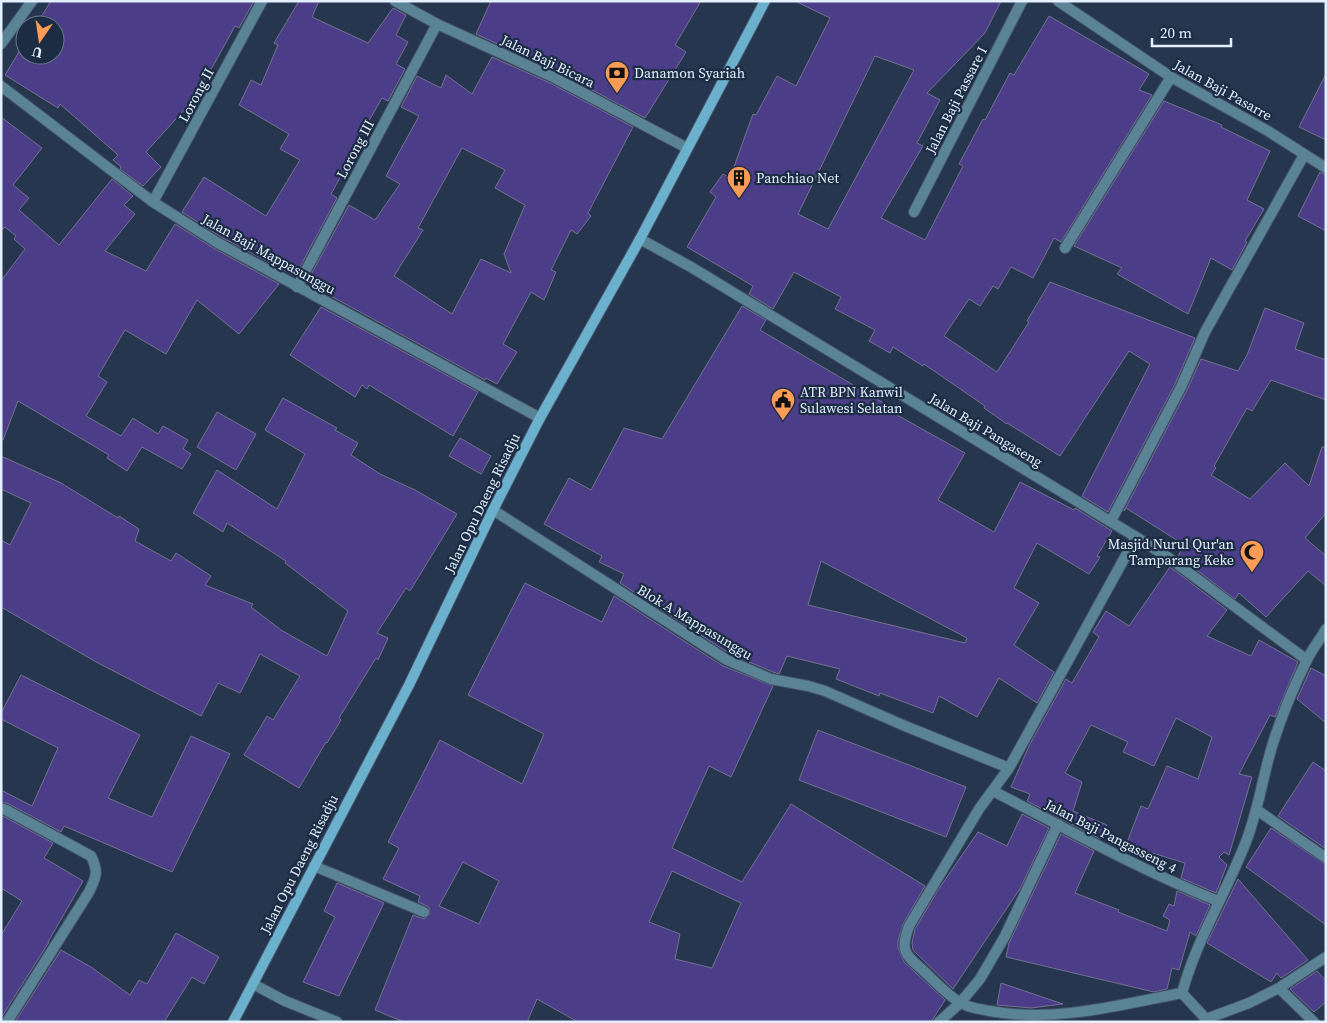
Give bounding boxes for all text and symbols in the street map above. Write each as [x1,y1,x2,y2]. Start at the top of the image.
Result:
north arrow [15,15,65,65]
scale bar [1152,15,1231,47]
text: 20 m [1160,22,1192,43]
street label: Jalan Baji Bicara [497,29,599,93]
text: U [30,42,44,64]
street label: Jalan Baji Passare I [920,43,992,158]
street label: Jalan Baji Pasarre [1169,54,1276,125]
bank icon: Danamon Syariah [604,60,630,94]
place label: Danamon Syariah [634,63,745,83]
street label: Lorong II [173,64,219,126]
street label: Lorong III [331,116,379,182]
building icon: Panchiao Net [726,165,752,199]
place label: Panchiao Net [756,168,839,188]
street label: Jalan Baji Mappasunggu [198,208,339,299]
place label: ATR BPN Kanwil Sulawesi Selatan [800,382,903,418]
public building icon: ATR BPN Kanwil Sulawesi Selatan [770,387,796,421]
street label: Jalan Baji Pangaseng [925,388,1046,472]
street label: Jalan Opu Daeng Risadju [439,429,525,577]
place label: Masjid Nurul Qur'an Tamparang Keke [1108,534,1235,570]
mosque icon: Masjid Nurul Qur'an Tamparang Keke [1239,539,1265,573]
street label: Blok A Mappasunggu [633,580,757,664]
street label: Jalan Opu Daeng Risadju [255,791,343,938]
street label: Jalan Baji Pangasseng 4 [1041,794,1180,878]

